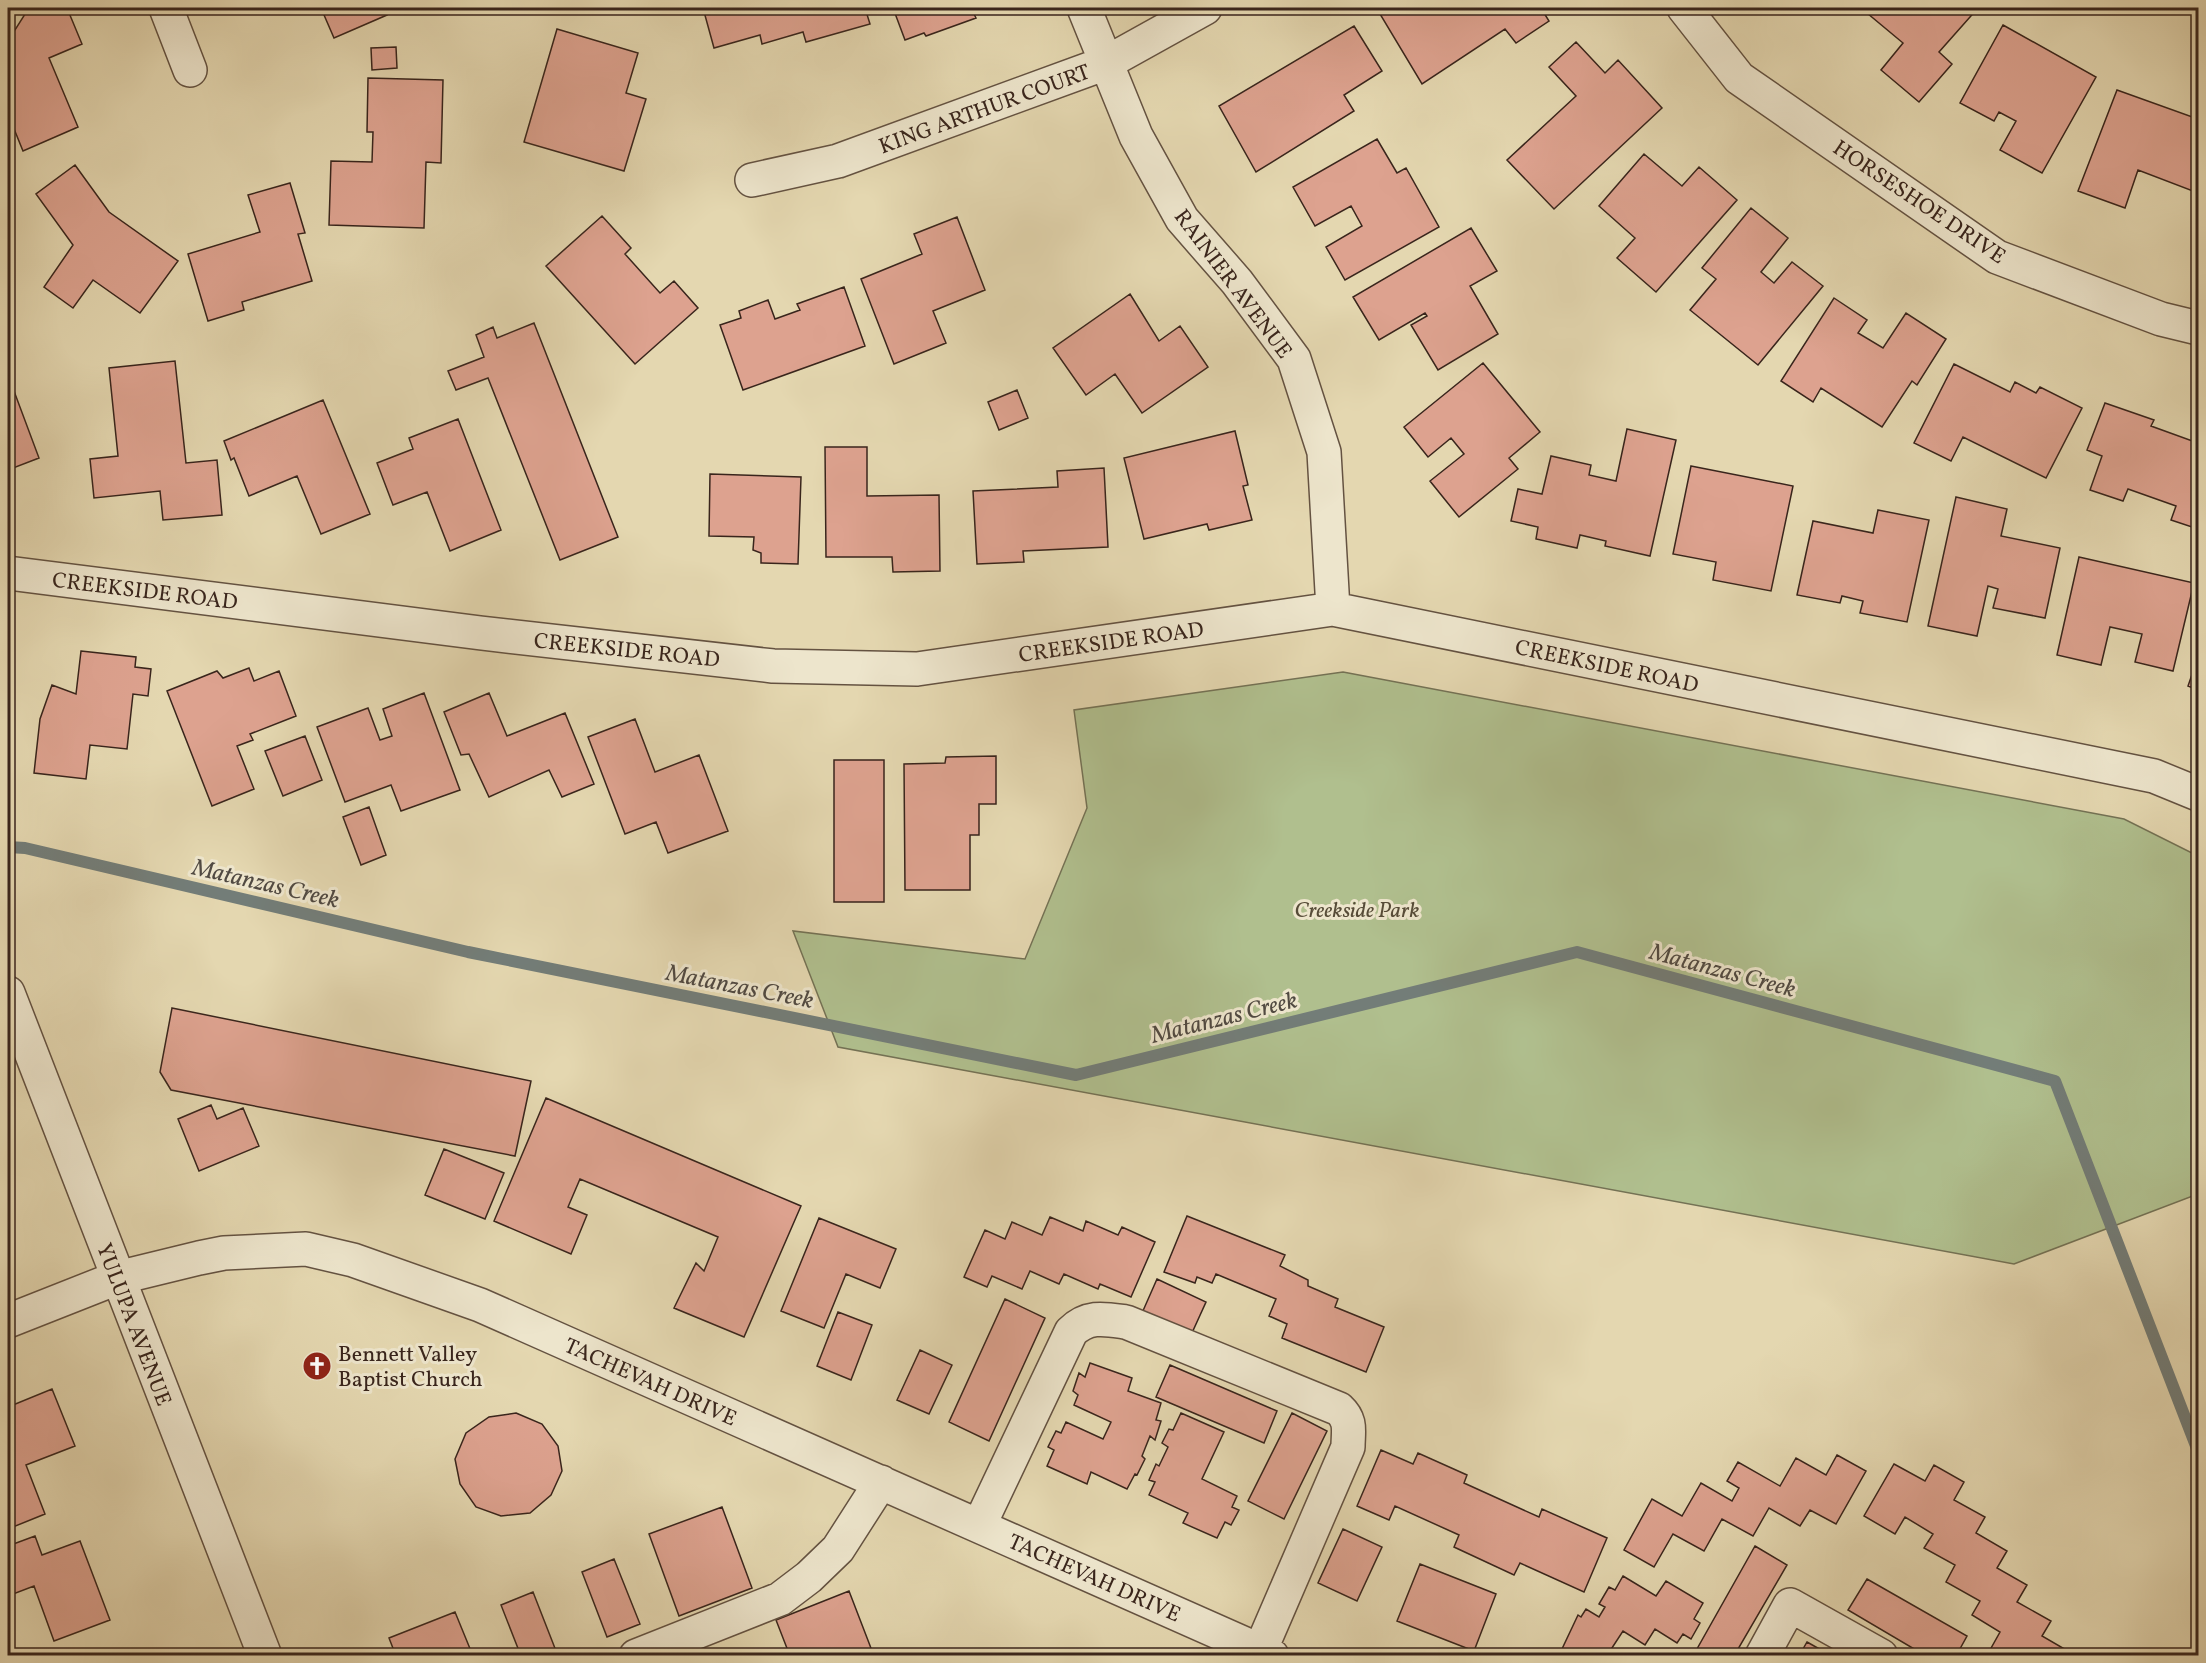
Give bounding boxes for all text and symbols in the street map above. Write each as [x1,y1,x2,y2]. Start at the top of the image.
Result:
street label: KING ARTHUR COURT [875,58,1095,163]
street label: HORSESHOE DRIVE [1826,134,2011,273]
street label: RAINIER AVENUE [1165,203,1299,366]
street label: CREEKSIDE ROAD [50,566,239,619]
street label: CREEKSIDE ROAD [1017,615,1206,672]
street label: CREEKSIDE ROAD [532,626,721,677]
street label: CREEKSIDE ROAD [1512,633,1701,702]
water label: Matanzas Creek [188,851,342,918]
park label: Creekside Park [1295,896,1419,927]
water label: Matanzas Creek [1645,936,1799,1008]
water label: Matanzas Creek [662,957,816,1019]
water label: Matanzas Creek [1147,984,1301,1054]
street label: YULUPA AVENUE [87,1239,178,1411]
street label: TACHEVAH DRIVE [559,1331,741,1435]
place label: Bennett Valley Baptist Church [338,1340,483,1396]
church icon: Bennett Valley Baptist Church [301,1350,333,1382]
street label: TACHEVAH DRIVE [1003,1527,1185,1631]

